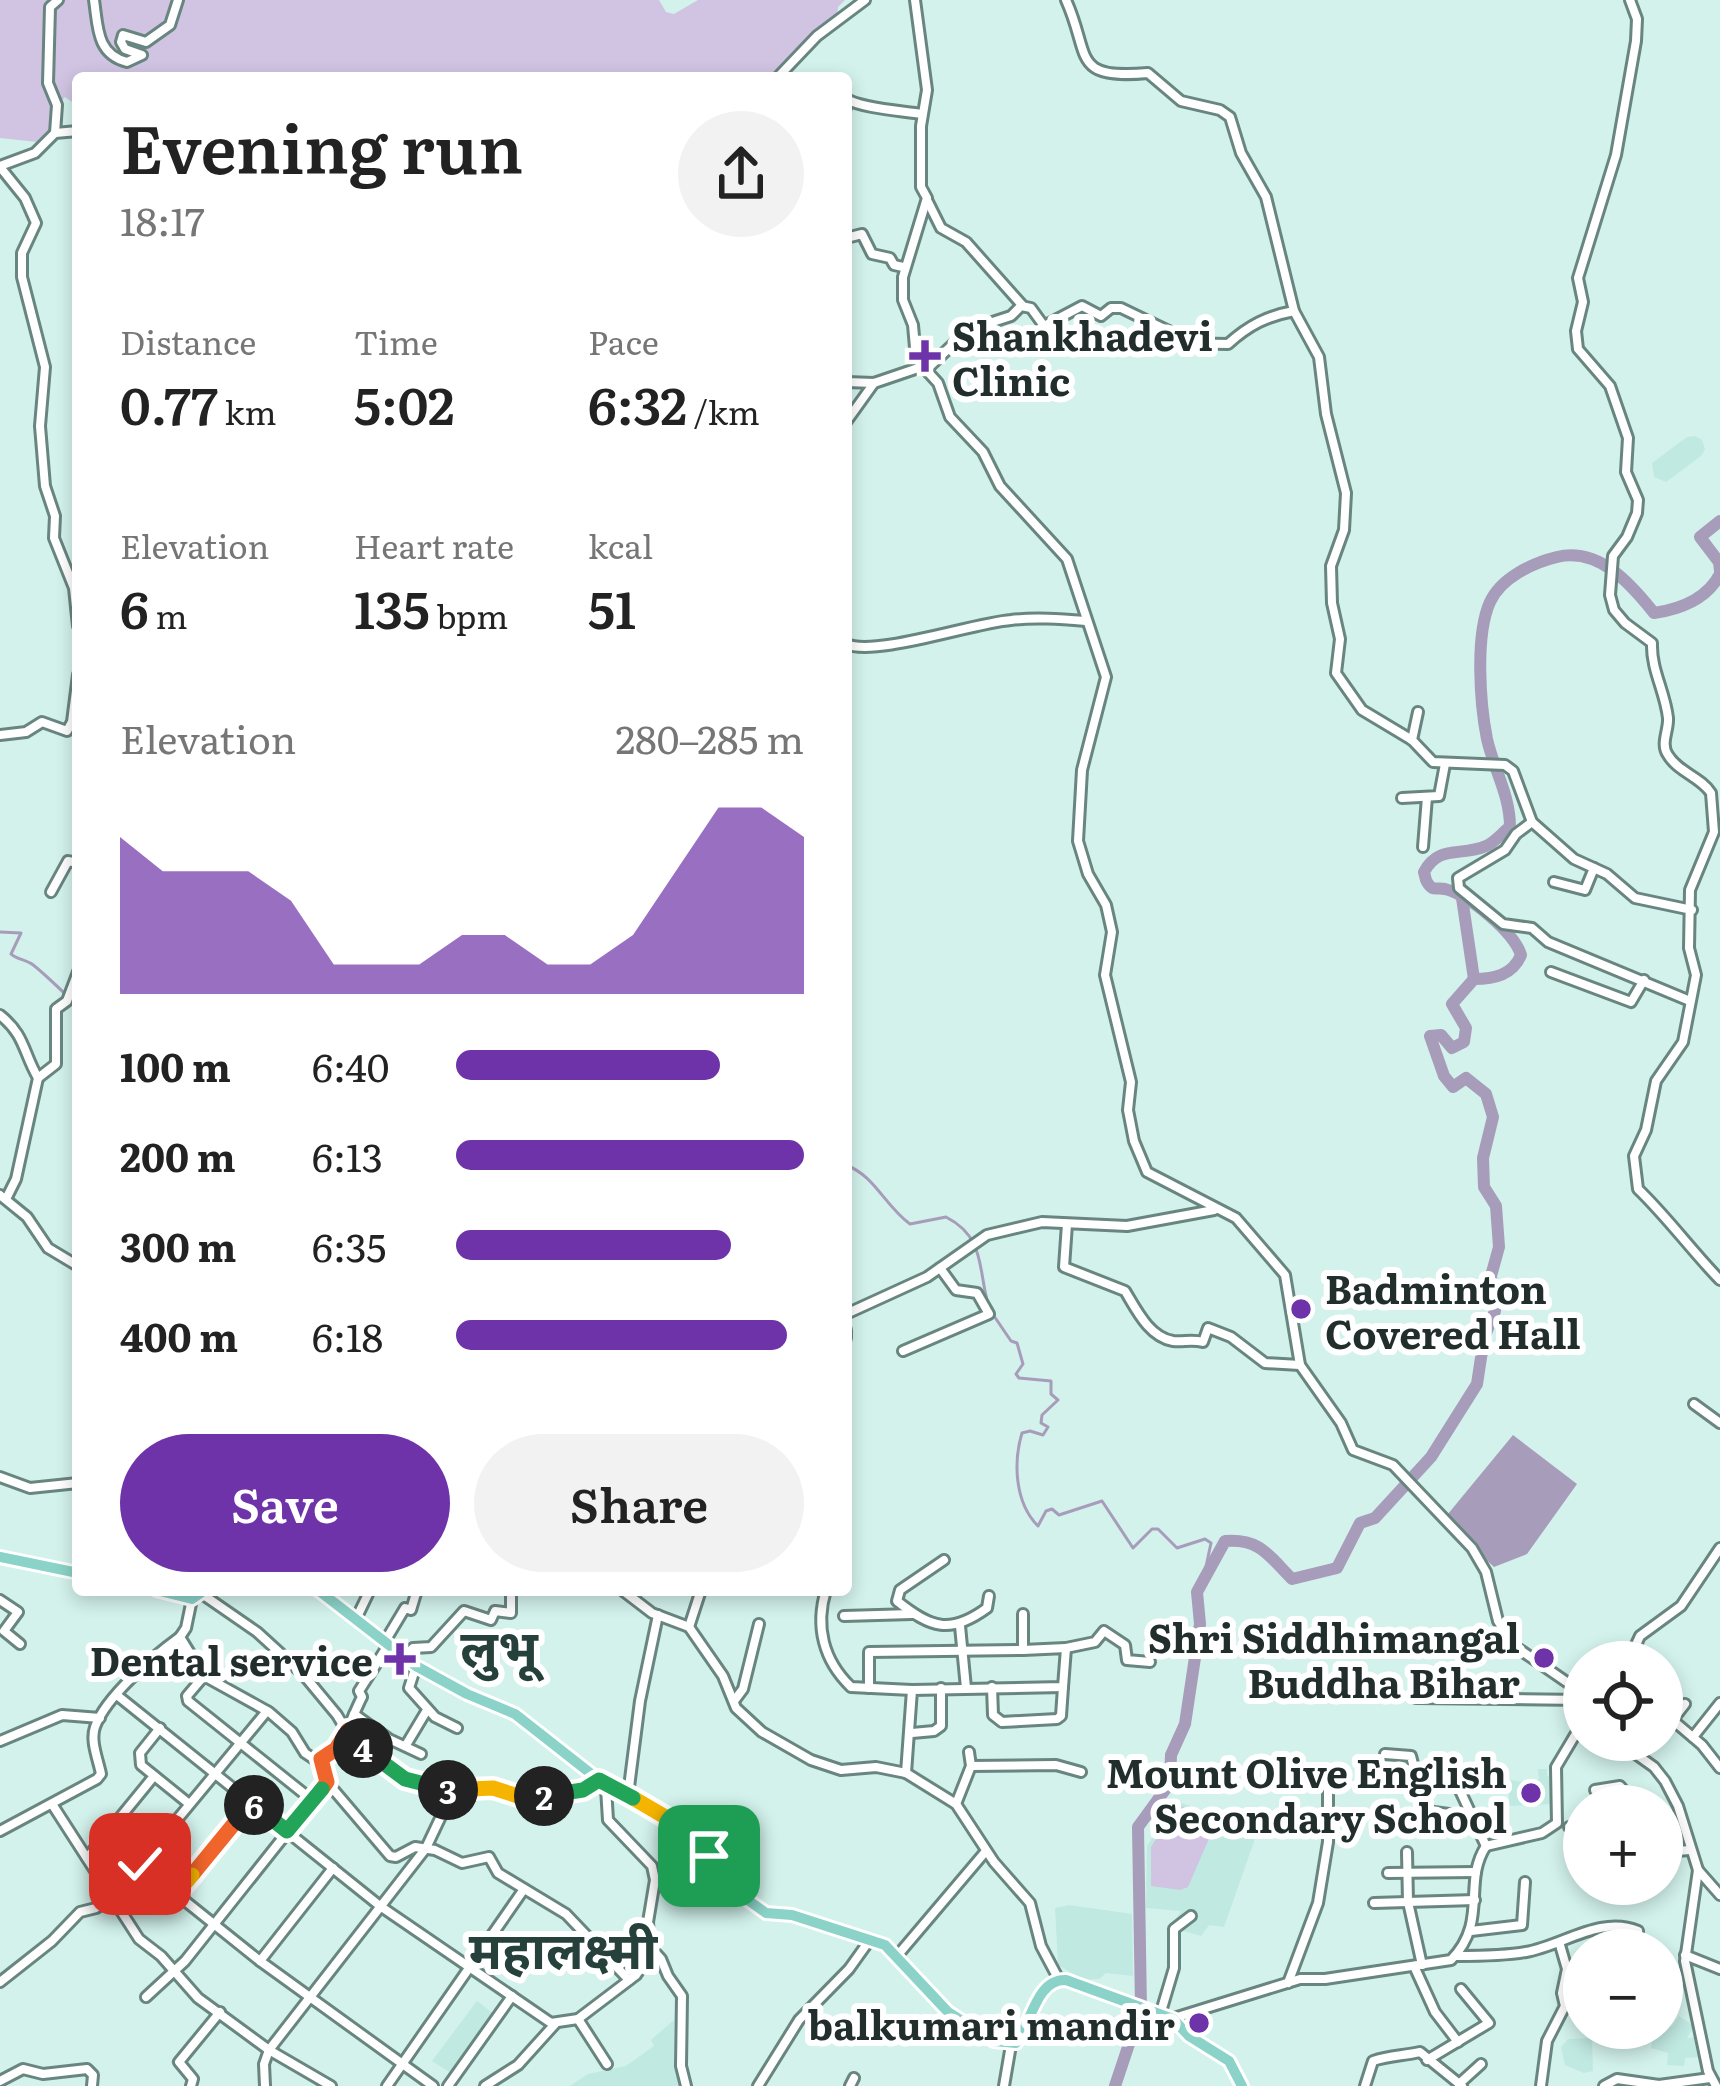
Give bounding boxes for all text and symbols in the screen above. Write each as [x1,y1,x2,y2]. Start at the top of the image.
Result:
text: Evening run [120,96,523,194]
button: share [678,111,804,237]
text: 18:17 [120,190,205,248]
place label: Shankhadevi Clinic [952,305,1213,408]
text: Distance [120,316,256,365]
text: Time [354,316,438,365]
text: Pace [588,316,659,365]
marker: Shankhadevi Clinic [909,340,941,372]
text: 0.77 [120,365,218,441]
text: 5:02 [354,365,455,441]
text: 6:32 [588,365,687,441]
text: km [218,386,276,435]
text: /km [687,386,760,435]
text: Elevation [120,520,269,569]
text: Heart rate [354,520,514,569]
text: kcal [588,520,653,569]
text: 6 [120,569,149,645]
text: 135 [354,569,430,645]
text: 51 [588,569,636,645]
text: m [149,590,187,639]
text: bpm [430,590,508,639]
text: Elevation [120,708,296,766]
text: 280–285 m [616,708,804,766]
text: 100 m [120,1036,231,1094]
text: 6:40 [312,1036,389,1094]
text: 200 m [120,1126,236,1184]
text: 6:13 [312,1126,383,1184]
text: 300 m [120,1216,237,1274]
text: 6:35 [312,1216,386,1274]
place label: Badminton Covered Hall [1325,1258,1581,1361]
marker: Badminton Covered Hall [1288,1296,1314,1322]
text: 400 m [120,1306,238,1364]
text: 6:18 [312,1306,383,1364]
button: Save [120,1434,450,1572]
button: Share [474,1434,804,1572]
district label: लुभू [460,1607,545,1683]
place label: Shri Siddhimangal Buddha Bihar [1148,1607,1520,1710]
place label: Dental service [90,1630,373,1688]
map controls [1563,1641,1683,2049]
button: locate [1563,1641,1683,1761]
marker: Dental service [384,1643,416,1675]
marker: Shri Siddhimangal Buddha Bihar [1531,1645,1557,1671]
pin: 4 [333,1718,393,1778]
text: 4 [353,1723,373,1772]
place label: Mount Olive English Secondary School [1106,1742,1507,1845]
pin: 3 [418,1760,478,1820]
text: 3 [439,1765,457,1814]
pin: 2 [514,1766,574,1826]
text: 2 [535,1771,553,1820]
pin: 6 [224,1775,284,1835]
text: 6 [244,1780,264,1829]
marker: Mount Olive English Secondary School [1518,1780,1544,1806]
button: + [1563,1785,1683,1905]
pin [658,1805,760,1907]
pin [89,1813,191,1915]
icon: arrive [676,1823,742,1889]
icon: check [107,1831,173,1897]
district label: महालक्ष्मी [469,1909,658,1985]
button: − [1563,1929,1683,2049]
place label: balkumari mandir [808,1994,1175,2052]
marker: balkumari mandir [1186,2010,1212,2036]

